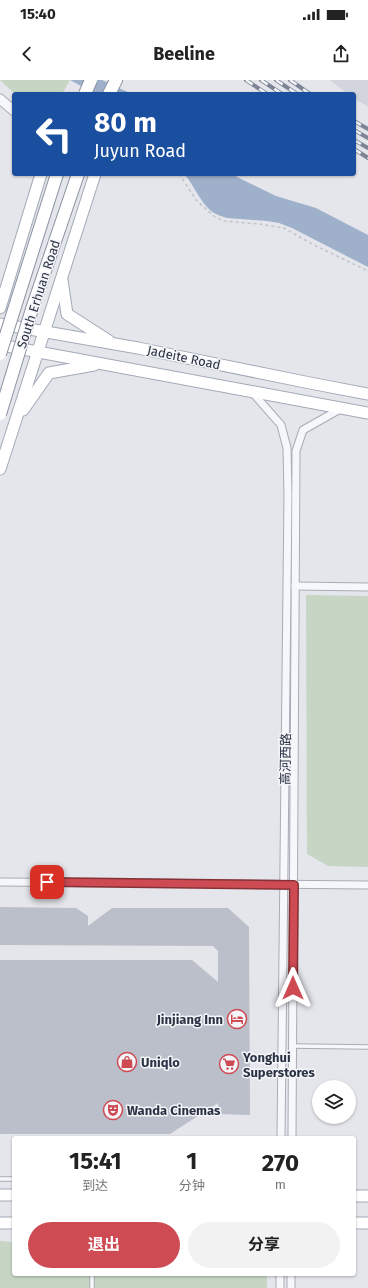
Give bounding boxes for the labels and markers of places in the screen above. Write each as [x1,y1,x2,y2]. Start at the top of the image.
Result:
pin [30,865,64,899]
hotel icon: Jinjiang Inn [226,1008,248,1030]
place label: Jinjiang Inn [156,1012,223,1027]
place label: Yonghui Superstores [242,1050,316,1080]
shop icon: Uniqlo [116,1051,138,1073]
supermarket icon: Yonghui Superstores [218,1053,240,1075]
place label: Uniqlo [141,1055,180,1070]
theatre icon: Wanda Cinemas [102,1099,124,1121]
place label: Wanda Cinemas [127,1103,221,1118]

